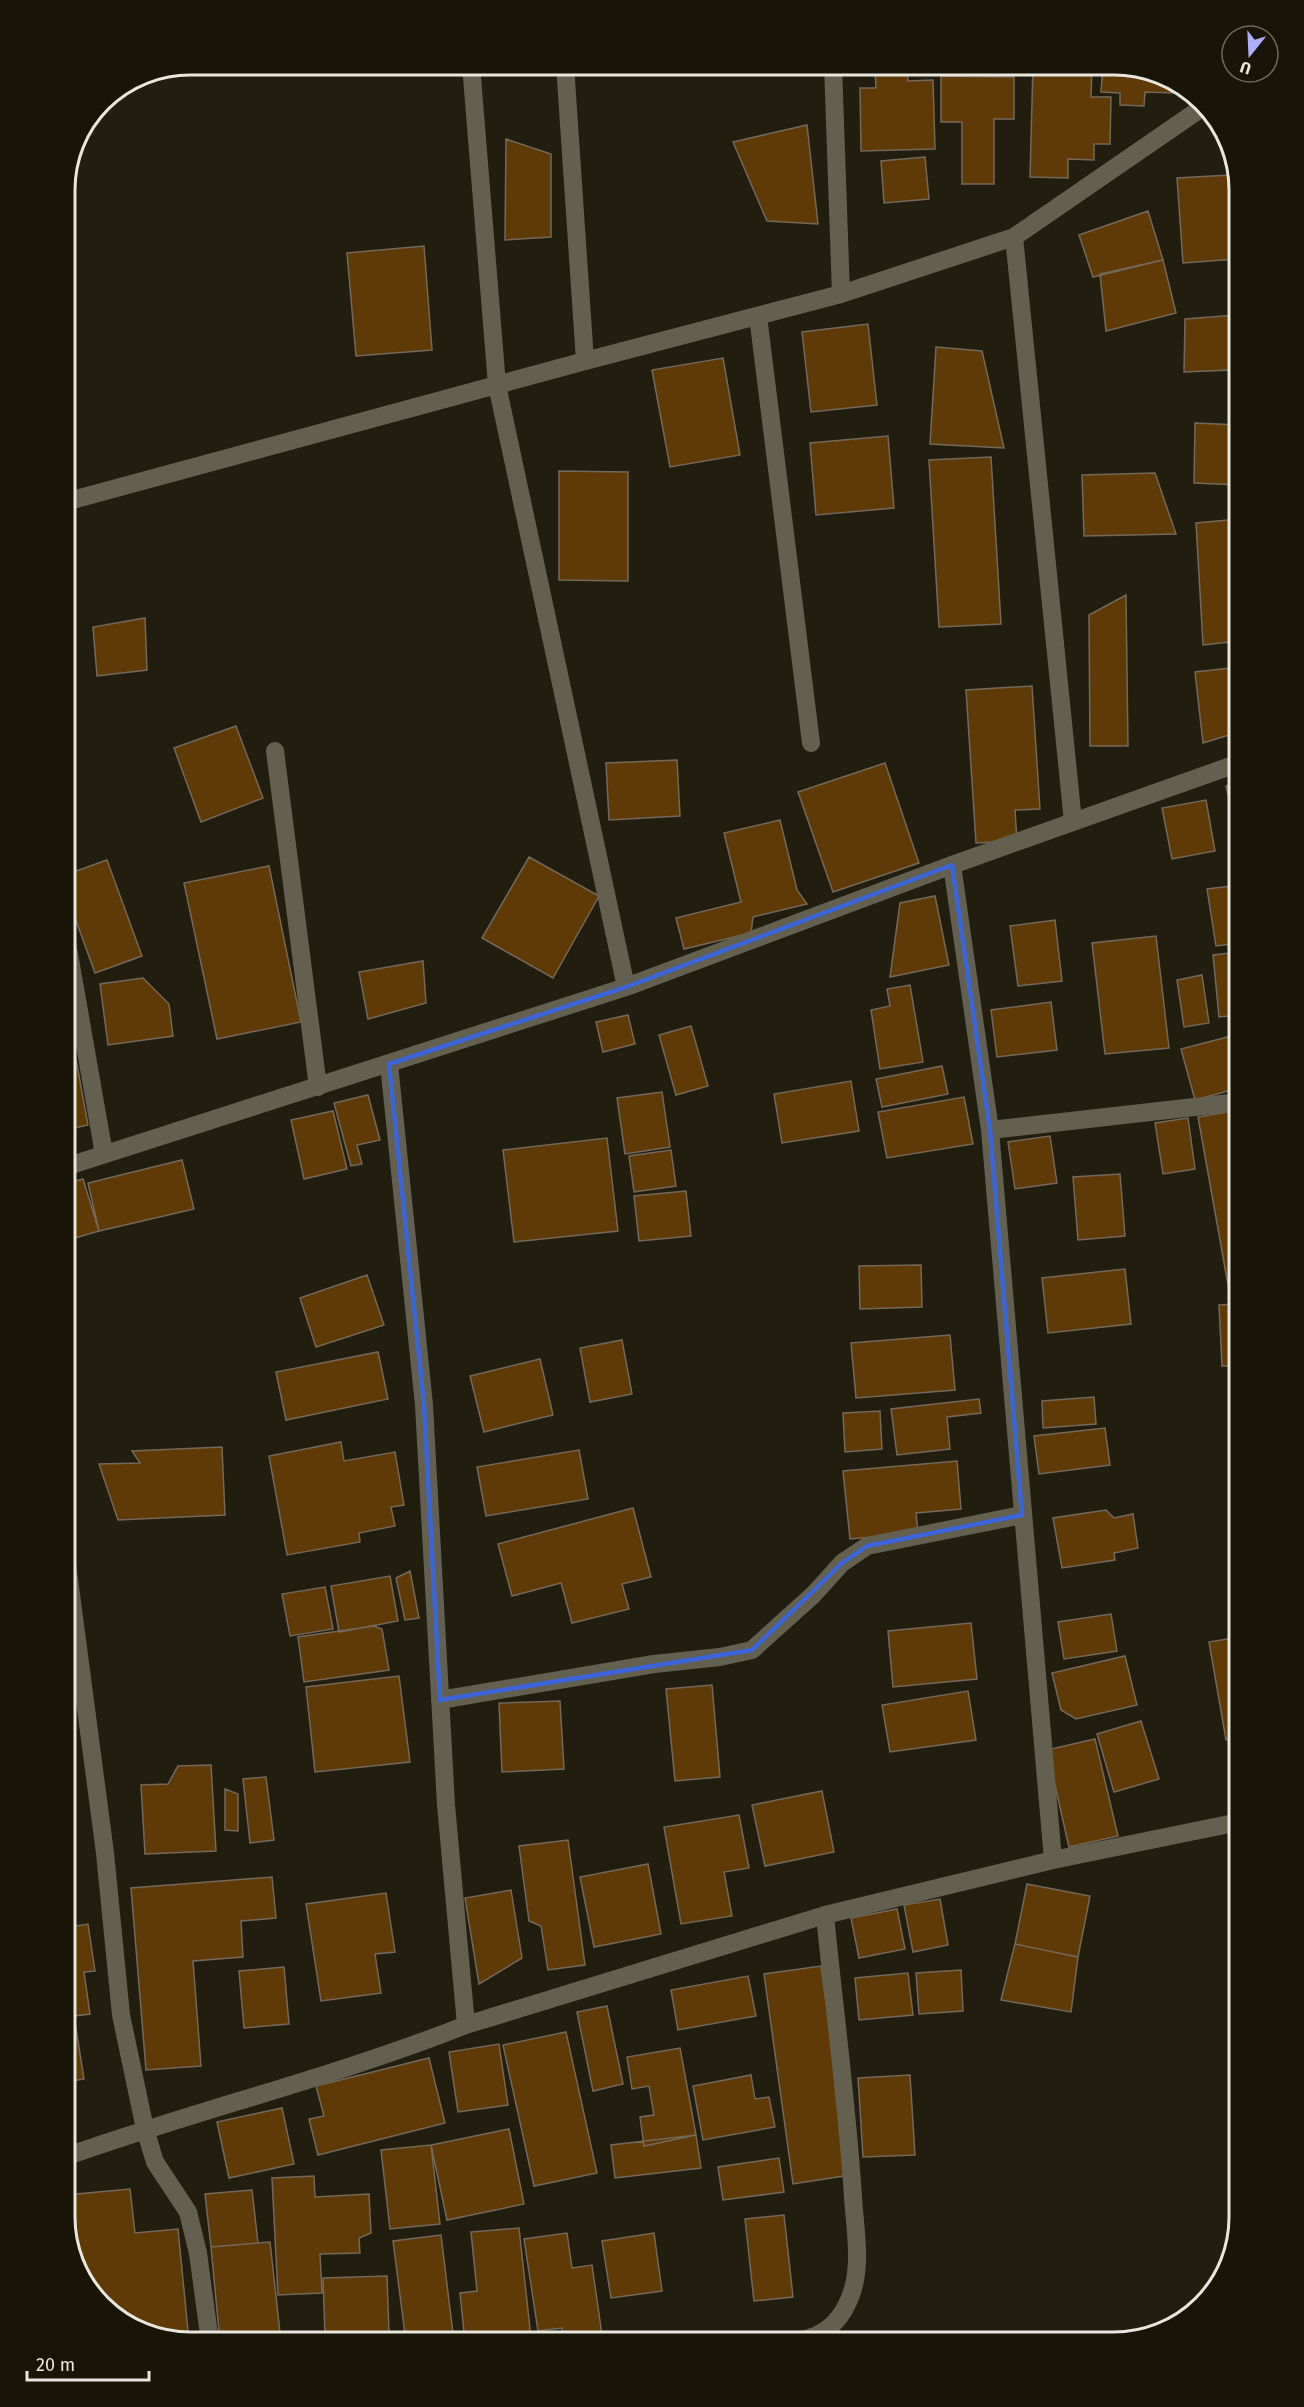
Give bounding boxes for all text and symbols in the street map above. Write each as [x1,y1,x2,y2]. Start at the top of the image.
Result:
north arrow [1220,24,1280,84]
text: U [1238,57,1253,78]
scale bar [27,2344,148,2382]
text: 20 m [36,2354,75,2376]

